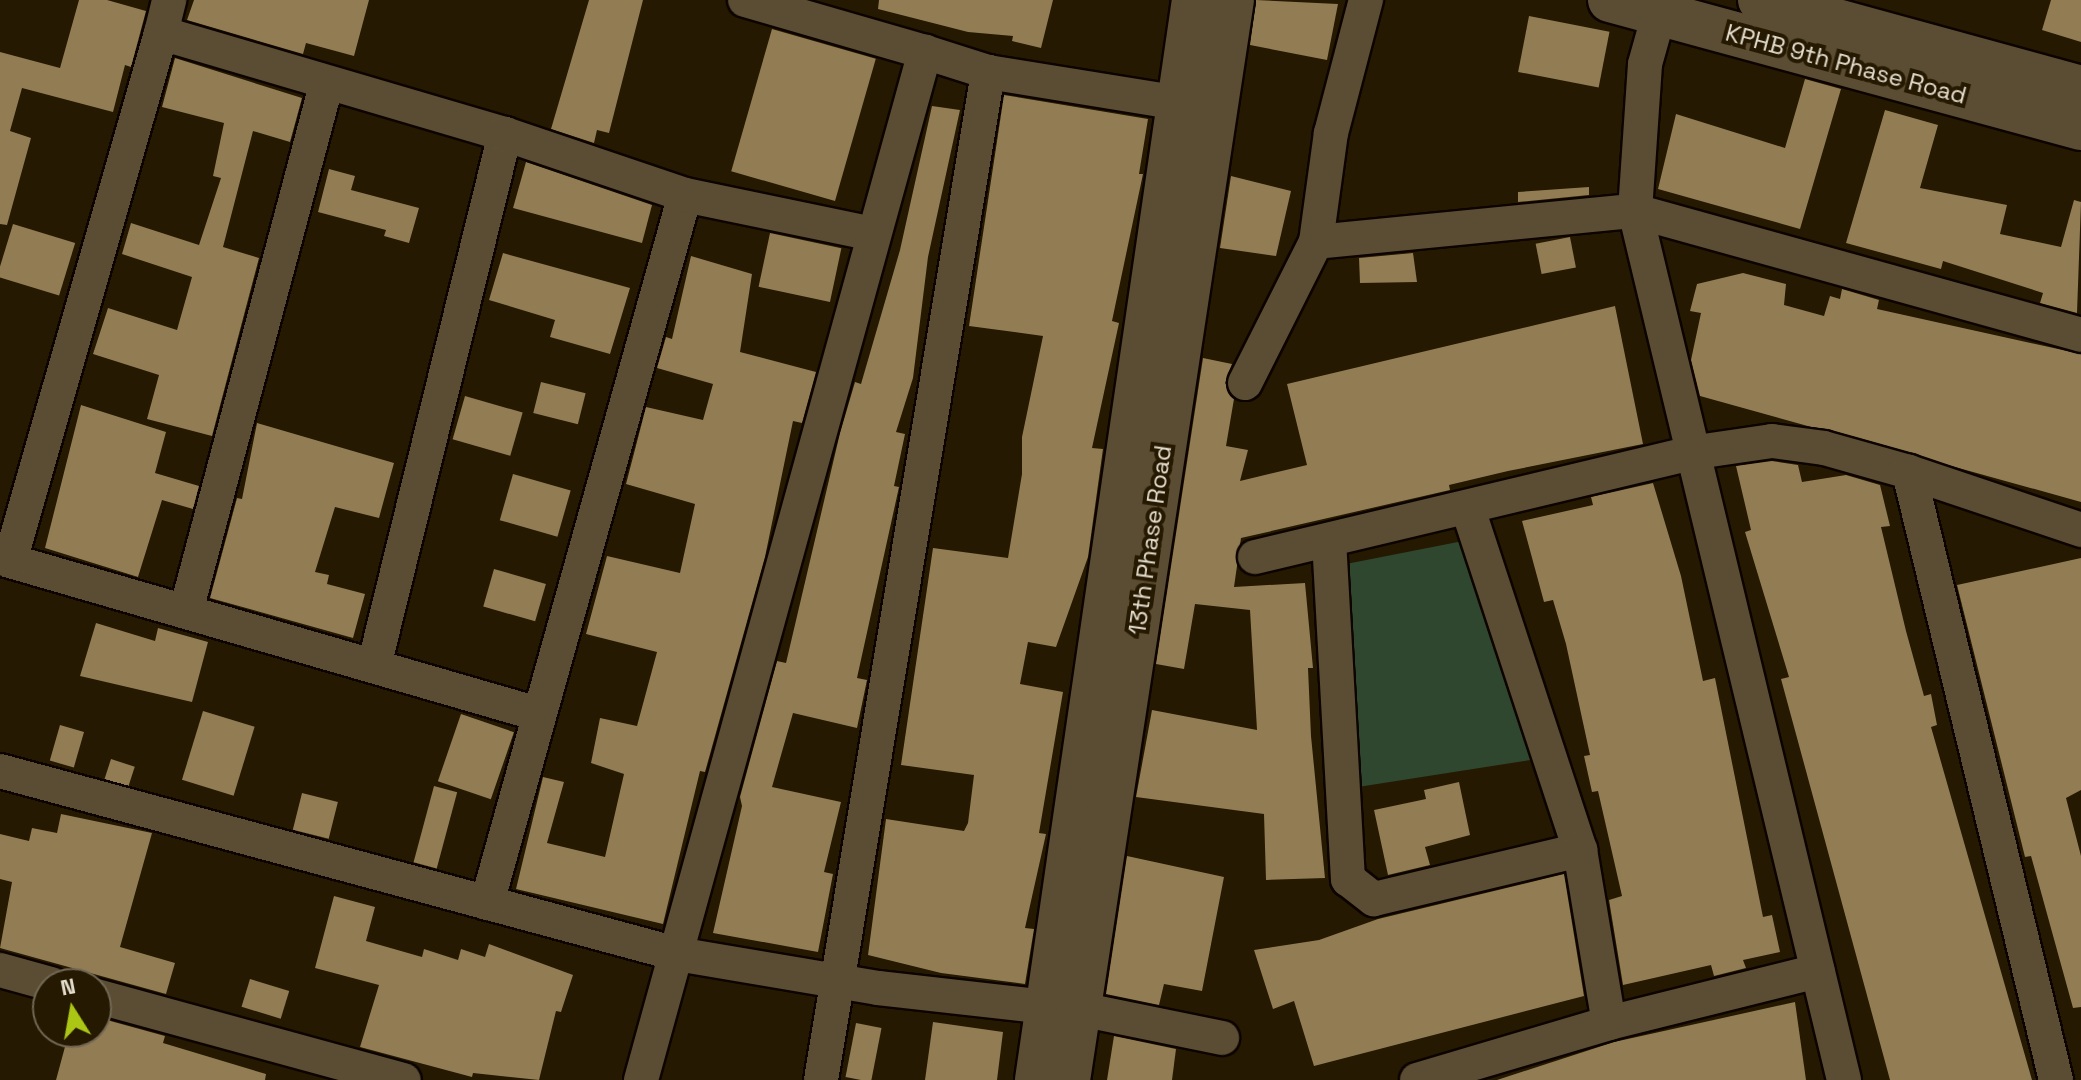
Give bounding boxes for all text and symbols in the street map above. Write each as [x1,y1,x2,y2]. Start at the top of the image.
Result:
street label: KPHB 9th Phase Road [1722,18,1970,110]
street label: 13th Phase Road [1122,443,1178,637]
north arrow [32,968,112,1048]
text: N [58,971,78,1002]

